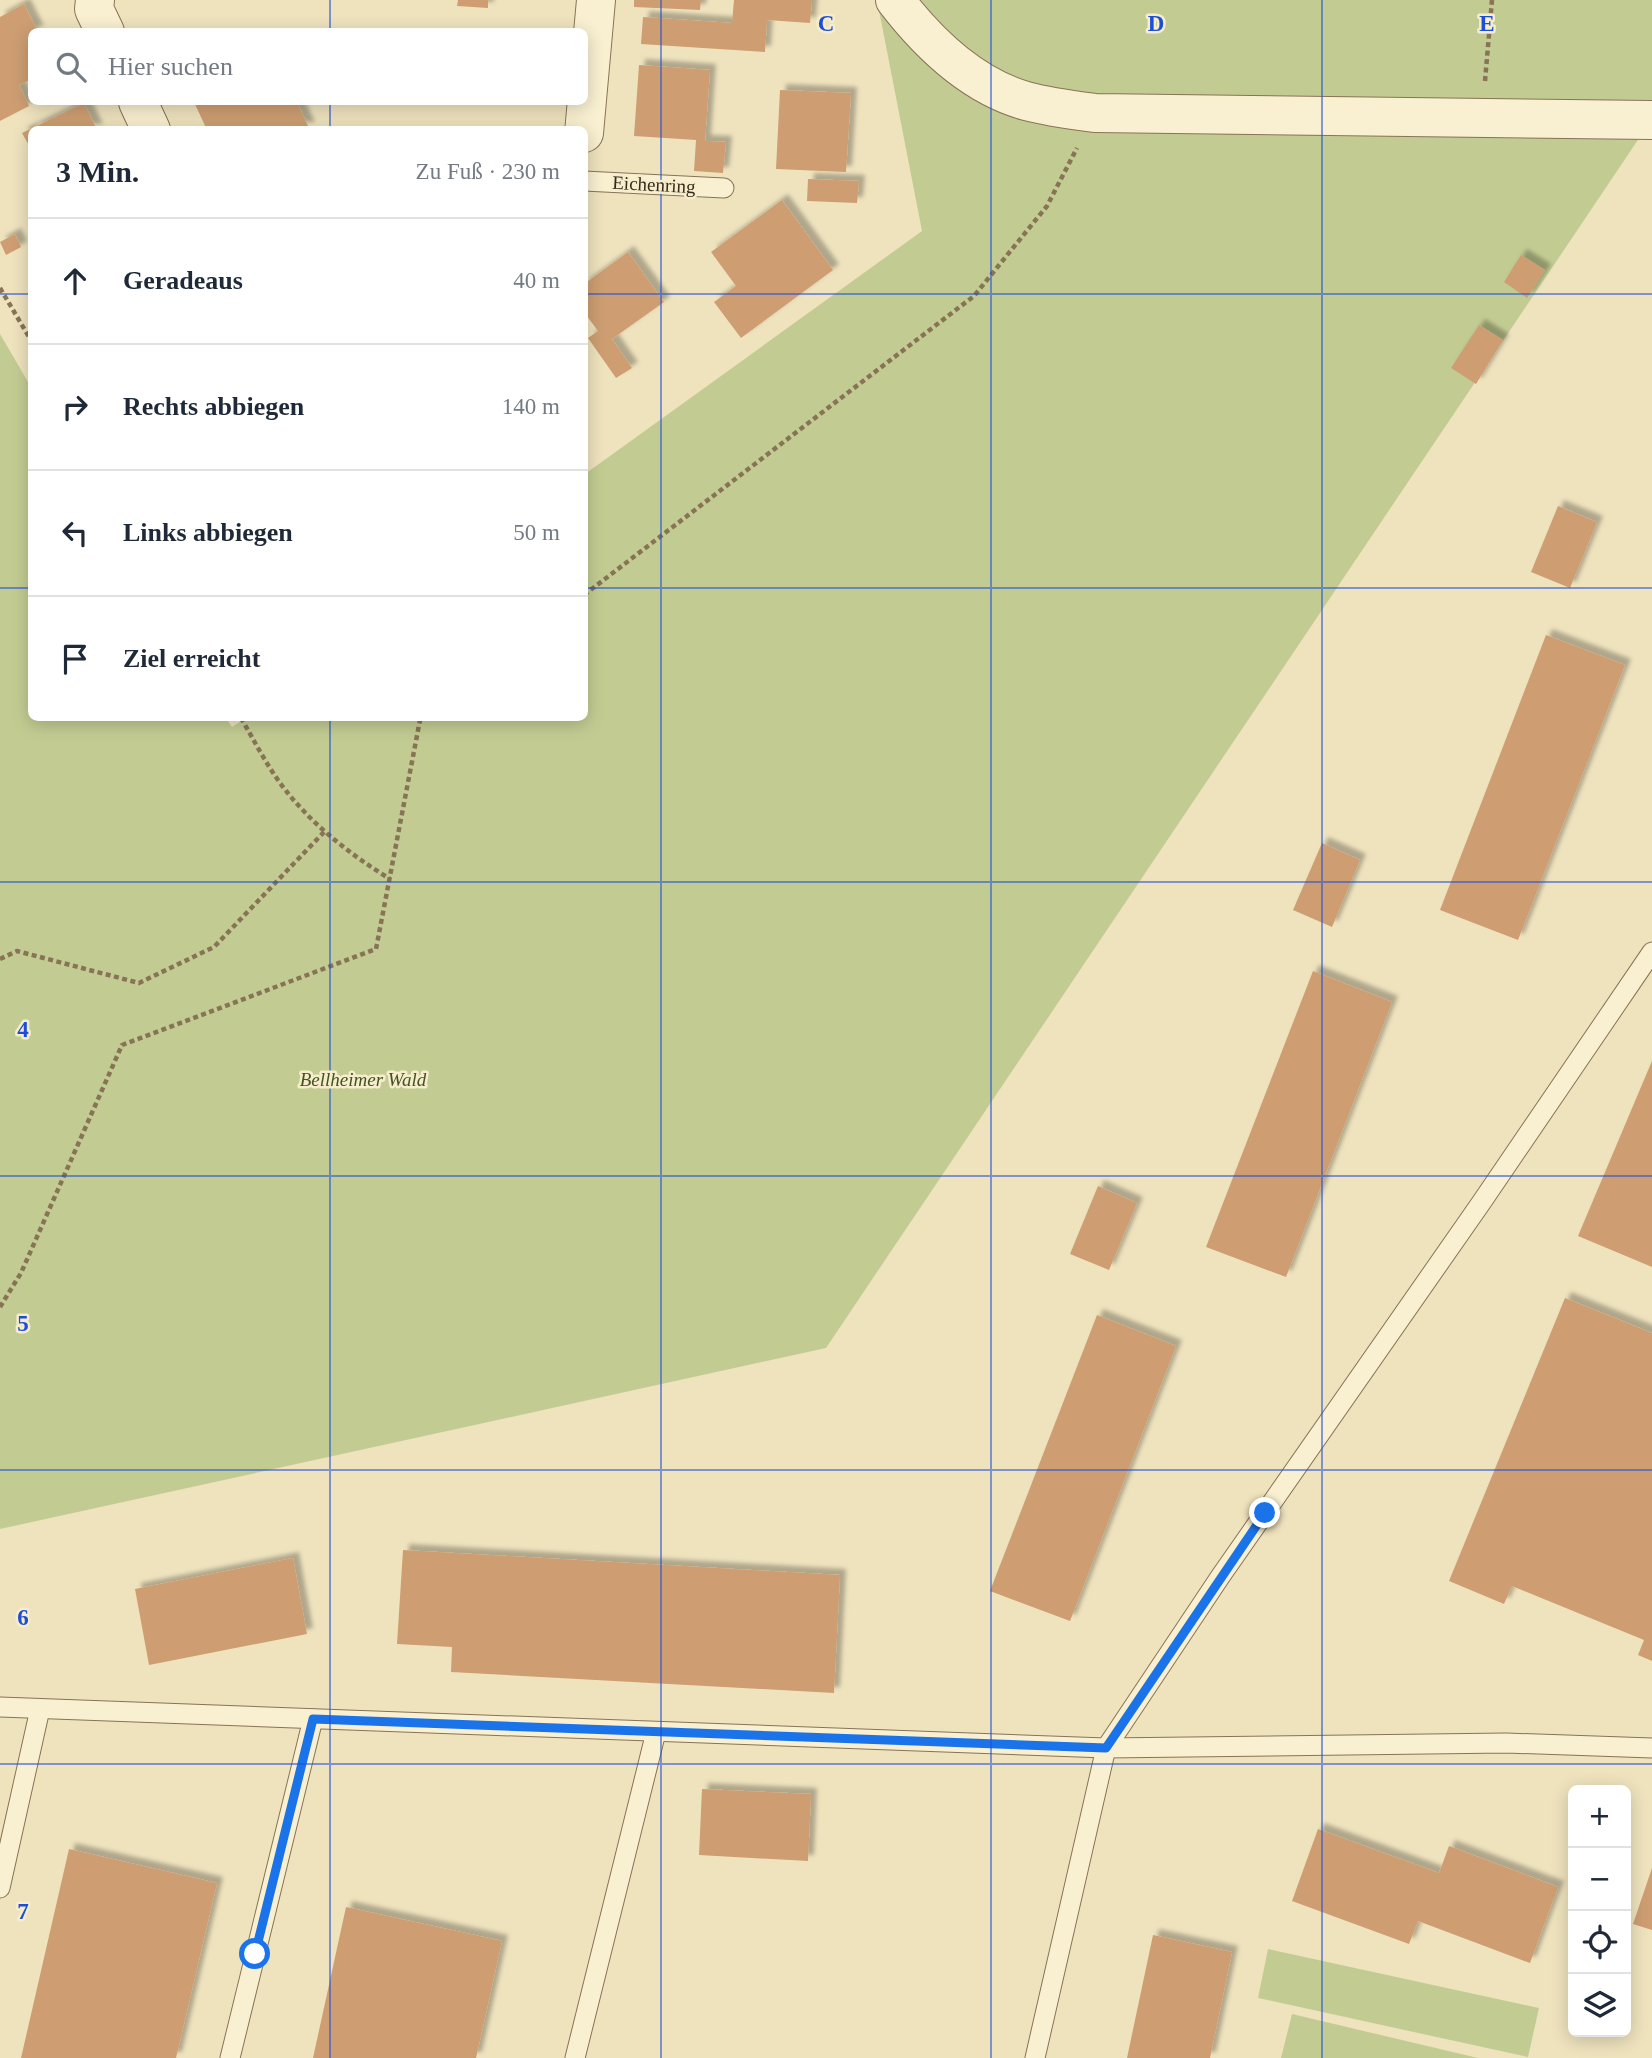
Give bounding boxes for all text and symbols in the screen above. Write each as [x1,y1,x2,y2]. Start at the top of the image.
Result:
text: C [818,11,834,36]
text: D [1148,11,1164,36]
text: E [1479,11,1495,36]
search box [28,28,588,105]
icon: search [52,48,90,86]
text: Hier suchen [108,52,233,81]
text: 3 Min. [56,155,139,188]
text: Zu Fuß · 230 m [416,159,560,184]
street label: Eichenring [612,172,697,197]
icon: ahead [56,262,94,300]
text: Geradeaus [123,266,243,295]
text: 40 m [513,268,560,293]
icon: right [56,388,94,426]
text: Rechts abbiegen [123,392,304,421]
text: 140 m [502,394,560,419]
icon: left [56,514,94,552]
text: Links abbiegen [123,518,293,547]
text: 50 m [513,520,560,545]
icon: arrive [56,640,94,678]
text: Ziel erreicht [123,644,260,673]
text: 4 [17,1017,29,1042]
park label: Bellheimer Wald [300,1069,427,1090]
text: 5 [17,1311,29,1336]
route end [1249,1497,1280,1528]
text: 6 [17,1605,29,1630]
map controls [1568,1785,1631,2037]
button: + [1568,1785,1631,1848]
button: − [1568,1848,1631,1911]
text: 7 [17,1899,29,1924]
button: locate [1568,1911,1631,1974]
route start [239,1938,270,1969]
button: layers [1568,1974,1631,2037]

